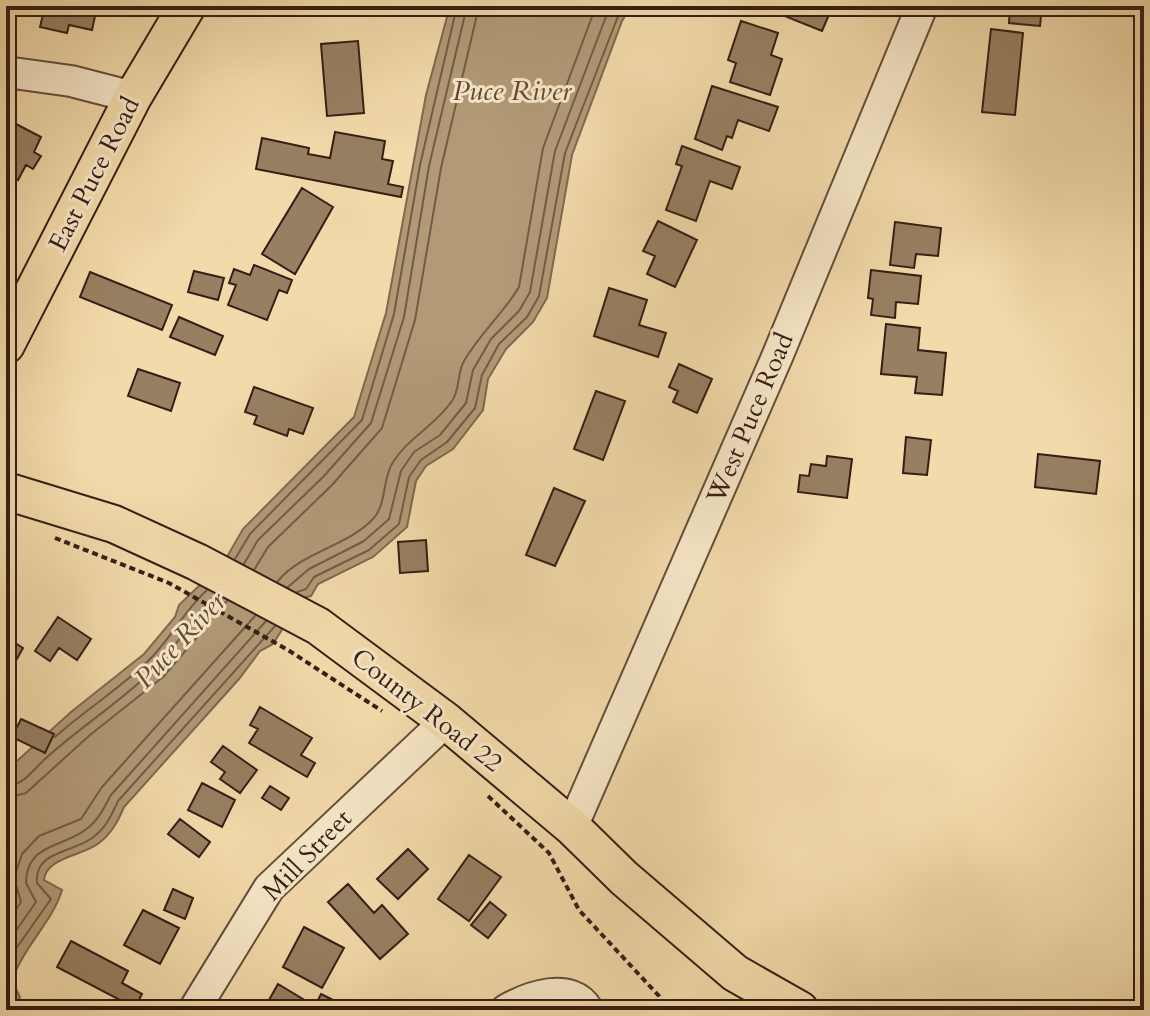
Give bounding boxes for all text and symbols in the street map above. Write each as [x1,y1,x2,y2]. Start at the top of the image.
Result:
water label: Puce River [452,72,572,110]
street label: East Puce Road [40,91,148,257]
street label: West Puce Road [698,327,802,509]
water label: Puce River [126,583,235,696]
street label: County Road 22 [344,640,510,780]
street label: Mill Street [255,802,359,908]

